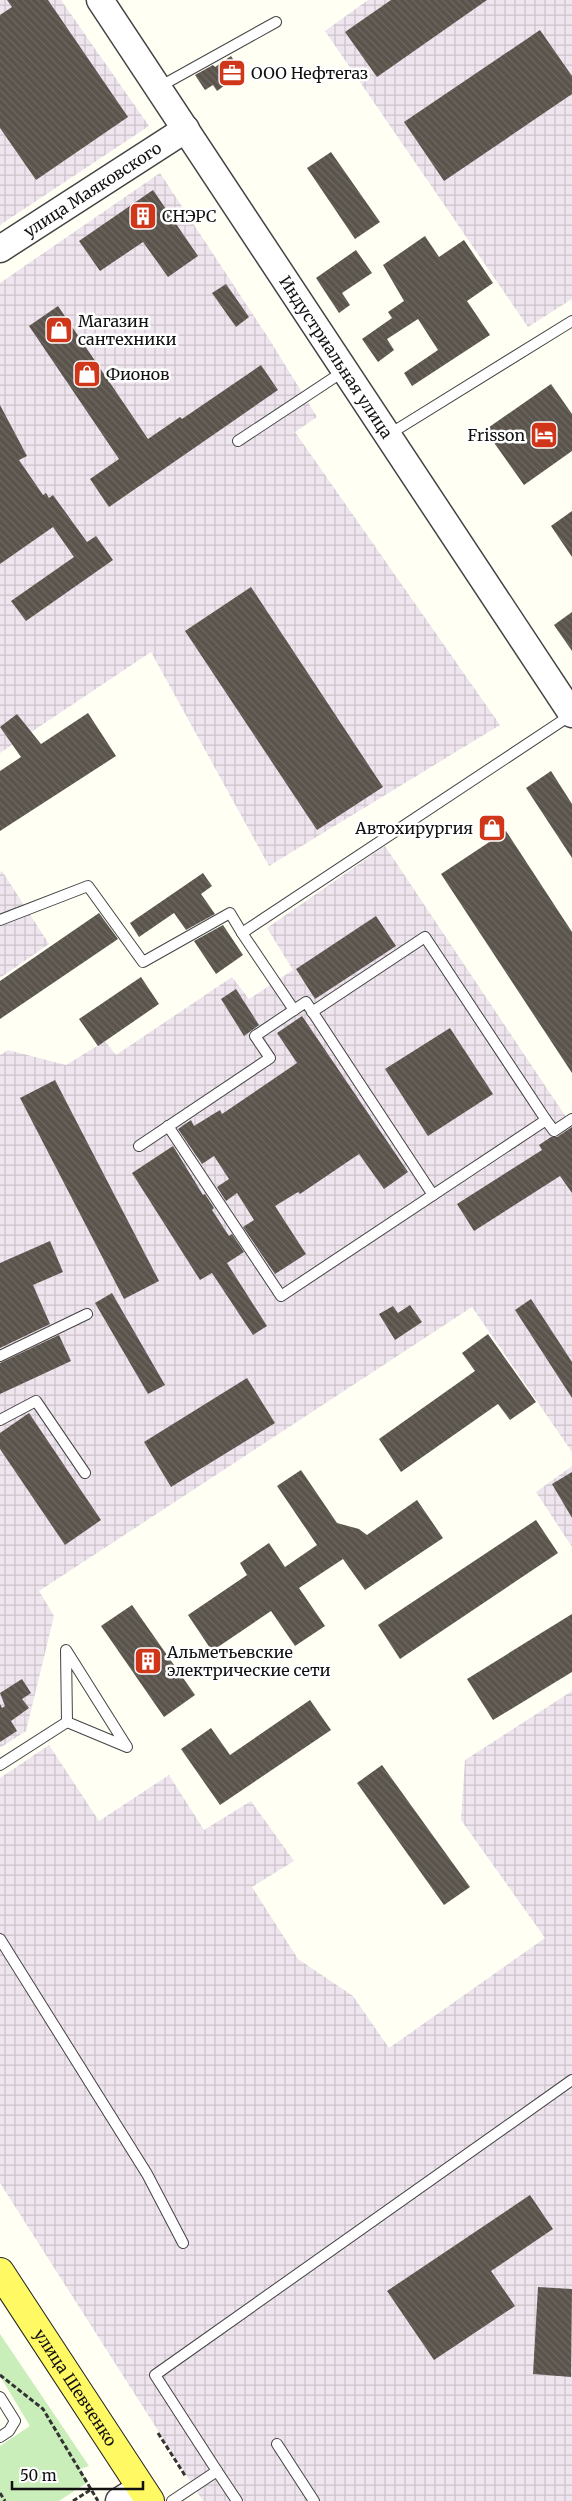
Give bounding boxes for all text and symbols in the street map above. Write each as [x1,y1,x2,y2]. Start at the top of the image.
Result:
office icon: ООО Нефтегаз [217,58,247,88]
place label: ООО Нефтегаз [251,63,368,83]
street label: улица Маяковского [20,138,165,241]
building icon: СНЭРС [128,201,158,231]
place label: СНЭРС [162,206,216,226]
street label: Индустриальная улица [275,272,397,443]
place label: Магазин сантехники [78,311,176,349]
shop icon: Магазин сантехники [44,315,74,345]
shop icon: Фионов [72,359,102,389]
place label: Фионов [106,364,169,384]
hotel icon: Frisson [529,420,559,450]
place label: Frisson [468,425,525,445]
shop icon: Автохирургия [477,813,507,843]
place label: Автохирургия [354,818,473,838]
place label: Альметьевские электрические сети [166,1642,331,1680]
building icon: Альметьевские электрические сети [133,1646,163,1676]
street label: улица Шевченко [30,2325,121,2450]
scale bar [12,2458,144,2490]
text: 50 m [20,2466,57,2485]

